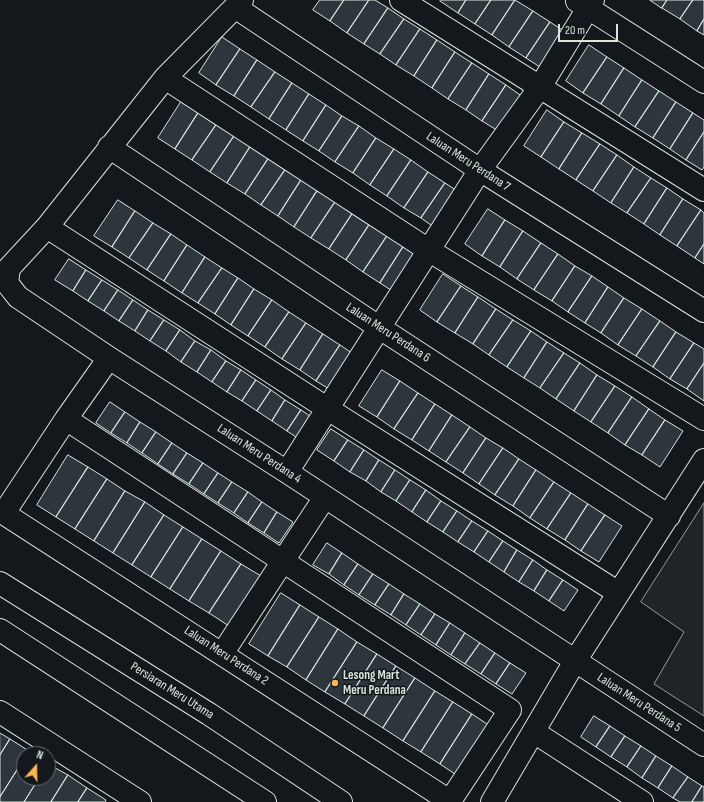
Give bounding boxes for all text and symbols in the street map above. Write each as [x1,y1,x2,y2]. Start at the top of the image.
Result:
scale bar [560,16,620,42]
text: 20 m [565,23,585,38]
street label: Laluan Meru Perdana 7 [423,129,513,195]
street label: Laluan Meru Perdana 6 [343,300,433,366]
street label: Laluan Meru Perdana 4 [214,421,304,487]
street label: Laluan Meru Perdana 2 [181,623,271,689]
street label: Persiaran Meru Utama [127,659,217,723]
place label: Lesong Mart Meru Perdana [343,668,406,699]
street label: Laluan Meru Perdana 5 [594,670,684,736]
marker: Lesong Mart Meru Perdana [330,678,340,688]
north arrow [16,746,56,786]
text: N [35,748,45,762]

